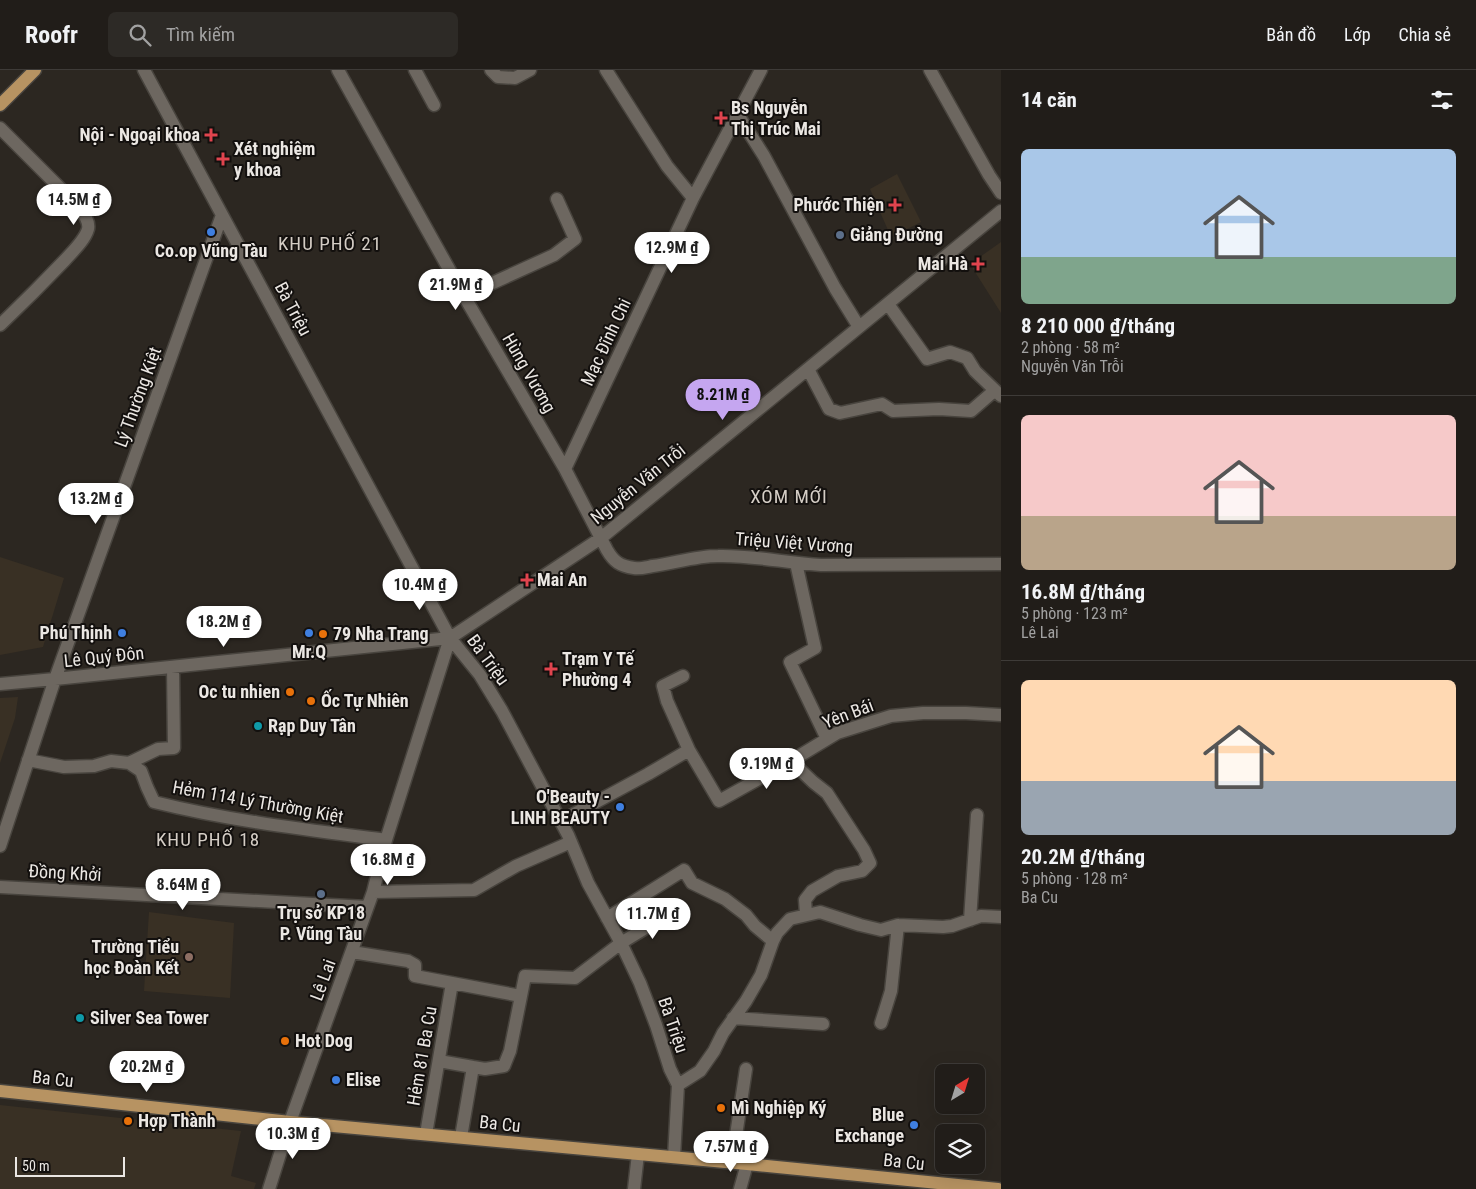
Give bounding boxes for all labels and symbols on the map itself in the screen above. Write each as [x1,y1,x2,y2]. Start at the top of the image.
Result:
place label: Bs Nguyễn Thị Trúc Mai [731,97,821,139]
marker: Bs Nguyễn Thị Trúc Mai [715,112,727,124]
place label: Nội - Ngoại khoa [80,124,200,145]
marker: Nội - Ngoại khoa [204,128,218,142]
place label: Xét nghiệm y khoa [234,138,315,180]
marker: Xét nghiệm y khoa [216,152,230,166]
pin: 14.5M ₫ [28,184,120,226]
place label: Phước Thiện [793,194,884,215]
marker: Phước Thiện [888,198,902,212]
place label: Giảng Đường [850,224,943,245]
marker: Co.op Vũng Tàu [205,226,217,238]
marker: Giảng Đường [834,229,846,241]
district label: KHU PHỐ 21 [278,231,382,255]
pin: 12.9M ₫ [626,232,718,274]
place label: Co.op Vũng Tàu [155,240,267,261]
place label: Mai Hà [918,253,968,274]
marker: Mai Hà [972,258,984,270]
pin: 21.9M ₫ [410,268,502,311]
street label: Bà Triệu [271,278,316,339]
street label: Mạc Đĩnh Chi [576,295,635,389]
street label: Hùng Vương [498,329,561,416]
street label: Lý Thường Kiệt [110,344,165,450]
pin: 8.21M ₫ [677,378,769,421]
street label: Nguyễn Văn Trỗi [586,439,689,528]
pin: 13.2M ₫ [50,482,142,525]
district label: XÓM MỚI [750,485,828,508]
street label: Triệu Việt Vương [734,528,854,557]
pin: 10.4M ₫ [374,568,466,611]
place label: Mai An [537,569,587,590]
marker: Mai An [521,574,533,586]
pin: 18.2M ₫ [178,606,270,648]
place label: Phú Thịnh [40,622,112,643]
place label: 79 Nha Trang [333,623,429,644]
marker: Phú Thịnh [116,627,128,639]
marker: Mr.Q [303,627,315,639]
marker: 79 Nha Trang [317,628,329,640]
street label: Bà Triệu [463,630,514,689]
place label: Mr.Q [292,641,326,662]
street label: Lê Quý Đôn [63,642,145,671]
place label: Trạm Y Tế Phường 4 [562,648,635,690]
marker: Trạm Y Tế Phường 4 [544,662,558,676]
place label: Oc tu nhien [198,681,280,702]
marker: Oc tu nhien [284,686,296,698]
place label: Ốc Tự Nhiên [321,689,409,711]
street label: Yên Bái [819,694,876,733]
marker: Ốc Tự Nhiên [305,695,317,707]
place label: Rạp Duy Tân [268,715,356,736]
marker: Rạp Duy Tân [252,720,264,732]
pin: 9.19M ₫ [721,748,813,790]
street label: Hẻm 114 Lý Thường Kiệt [171,776,345,827]
place label: O'Beauty - LINH BEAUTY [511,786,610,828]
marker: O'Beauty - LINH BEAUTY [614,801,626,813]
district label: KHU PHỐ 18 [156,827,260,851]
pin: 16.8M ₫ [342,844,434,886]
street label: Đồng Khởi [28,860,102,885]
pin: 8.64M ₫ [137,868,229,911]
marker: Trụ sở KP18 P. Vũng Tàu [315,888,327,900]
pin: 11.7M ₫ [607,898,699,940]
place label: Trụ sở KP18 P. Vũng Tàu [277,902,365,944]
place label: Trường Tiểu học Đoàn Kết [84,936,179,978]
marker: Trường Tiểu học Đoàn Kết [183,951,195,963]
street label: Lê Lai [305,956,340,1003]
street label: Bà Triệu [654,994,693,1056]
street label: Hẻm 81 Ba Cu [402,1005,441,1107]
place label: Silver Sea Tower [90,1007,209,1028]
marker: Silver Sea Tower [74,1012,86,1024]
place label: Hot Dog [295,1030,353,1051]
marker: Hot Dog [279,1035,291,1047]
pin: 20.2M ₫ [101,1050,193,1093]
north arrow [935,1064,985,1114]
street label: Ba Cu [31,1066,75,1091]
place label: Elise [346,1069,381,1090]
marker: Elise [330,1074,342,1086]
place label: Mì Nghiệp Ký [731,1097,826,1118]
marker: Mì Nghiệp Ký [715,1102,727,1114]
place label: Blue Exchange [835,1104,904,1146]
place label: Hợp Thành [138,1110,216,1131]
street label: Ba Cu [478,1111,522,1136]
marker: Hợp Thành [122,1115,134,1127]
pin: 10.3M ₫ [247,1118,339,1160]
marker: Blue Exchange [908,1119,920,1131]
pin: 7.57M ₫ [685,1130,777,1173]
street label: Ba Cu [882,1149,926,1174]
scale bar [15,1154,125,1177]

